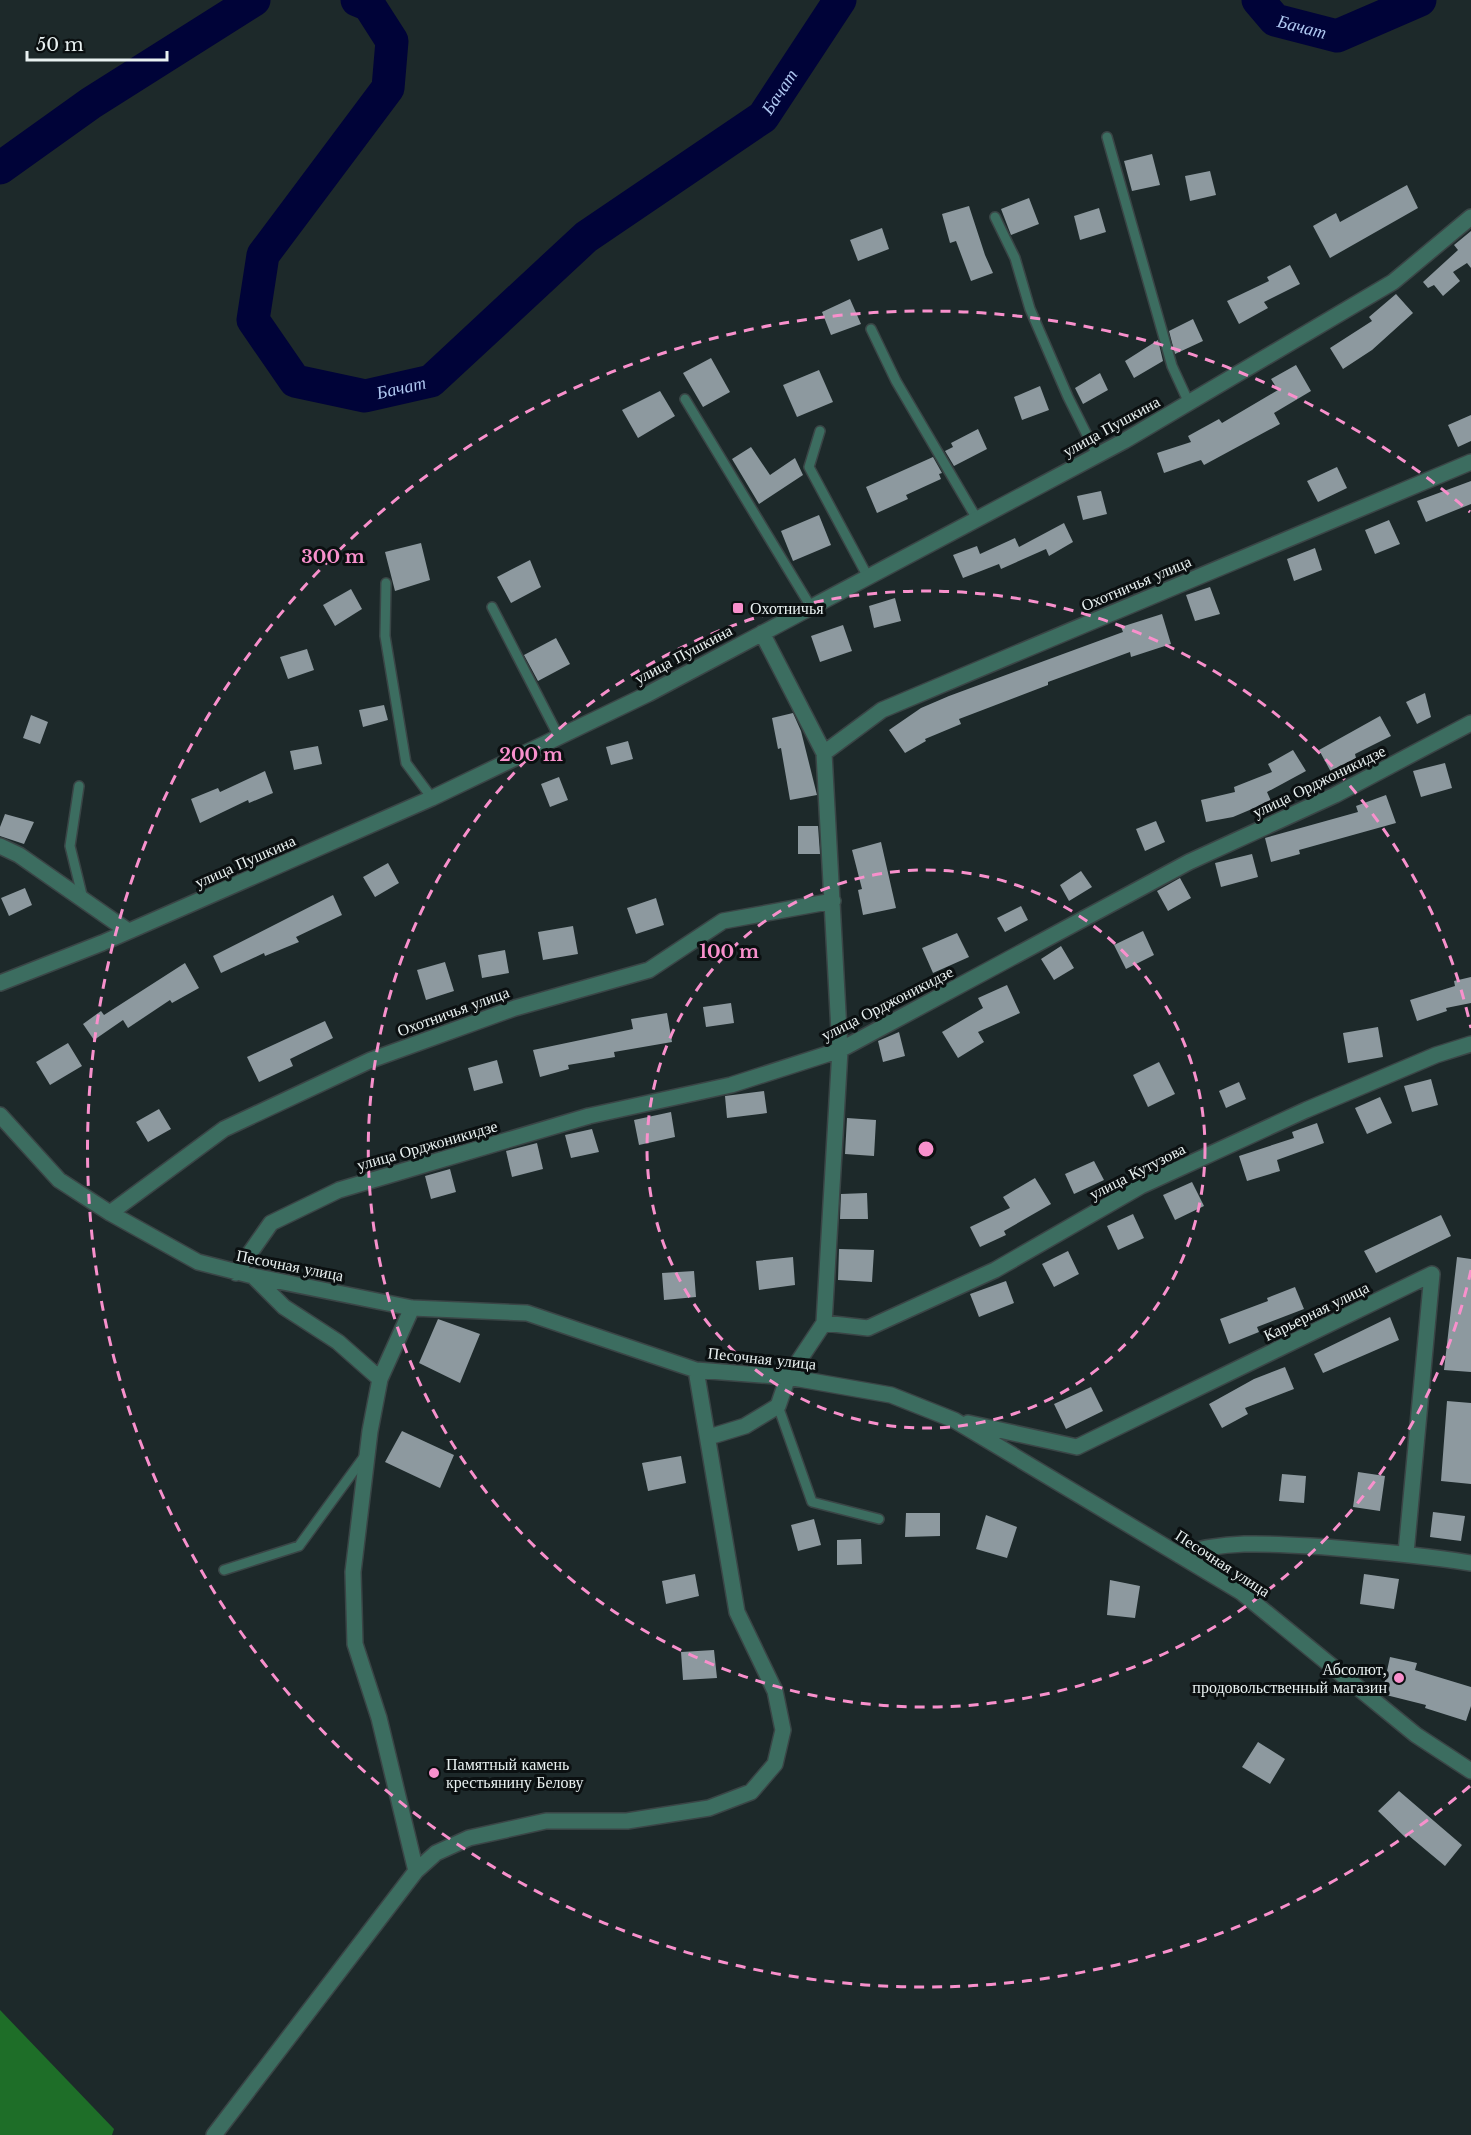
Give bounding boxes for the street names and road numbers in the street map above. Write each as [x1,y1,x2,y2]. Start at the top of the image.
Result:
street label: улица Пушкина [1059,391,1163,461]
street label: Охотничья улица [1078,551,1194,615]
street label: улица Пушкина [631,620,735,688]
street label: улица Орджоникидзе [1249,740,1389,822]
street label: улица Пушкина [192,830,298,892]
street label: улица Орджоникидзе [818,961,956,1045]
street label: Охотничья улица [394,981,512,1041]
street label: улица Орджоникидзе [354,1115,500,1175]
street label: улица Кутузова [1086,1138,1188,1204]
street label: Песочная улица [235,1245,345,1285]
street label: Карьерная улица [1260,1277,1372,1345]
street label: Песочная улица [707,1342,817,1374]
street label: Песочная улица [1172,1525,1274,1601]

